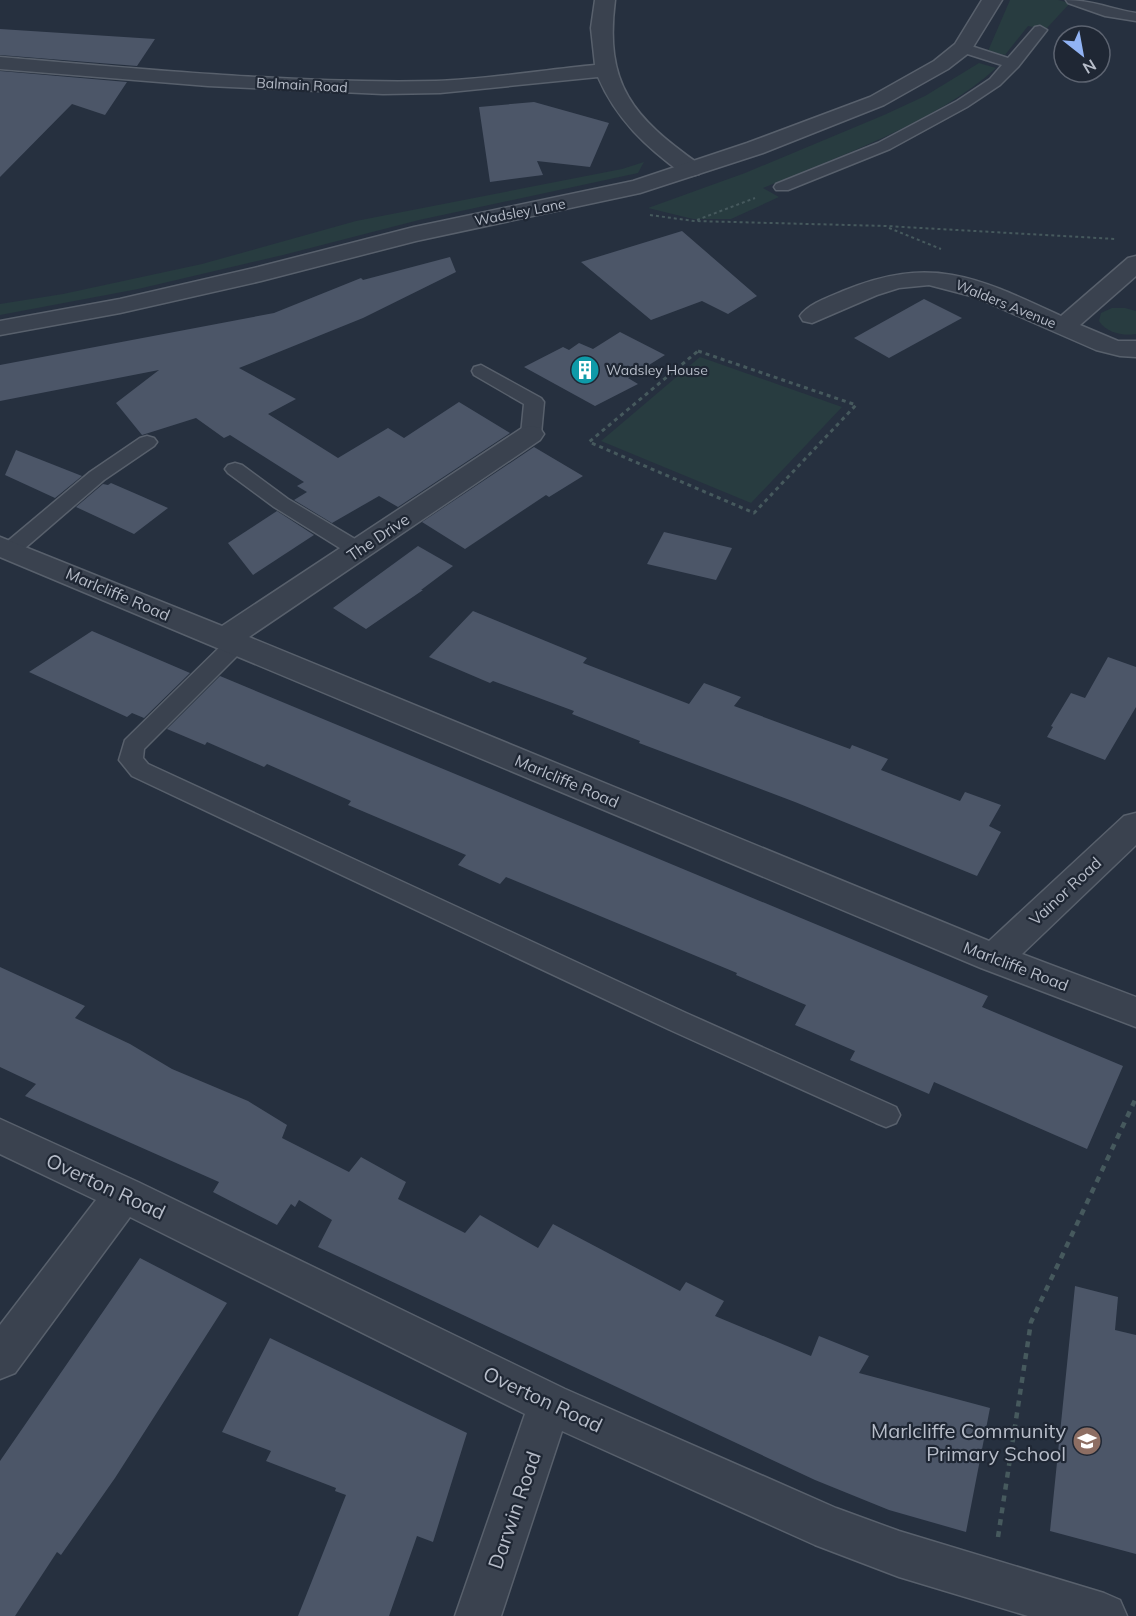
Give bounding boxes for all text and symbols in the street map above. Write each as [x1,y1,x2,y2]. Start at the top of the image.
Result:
north arrow [1052,24,1112,84]
text: N [1079,55,1100,79]
street label: Balmain Road [256,74,348,96]
street label: Wadsley Lane [473,194,567,230]
street label: Walders Avenue [953,276,1059,332]
building icon: Wadsley House [569,354,601,386]
place label: Wadsley House [606,361,708,379]
street label: The Drive [343,509,413,565]
street label: Marlcliffe Road [63,563,173,625]
street label: Marlcliffe Road [512,750,622,812]
street label: Vainor Road [1025,853,1105,929]
street label: Marlcliffe Road [961,937,1071,995]
street label: Overton Road [42,1147,170,1225]
street label: Overton Road [479,1360,607,1438]
place label: Marlcliffe Community Primary School [871,1418,1066,1466]
school or university icon: Marlcliffe Community Primary School [1071,1425,1103,1457]
street label: Darwin Road [482,1448,546,1572]

